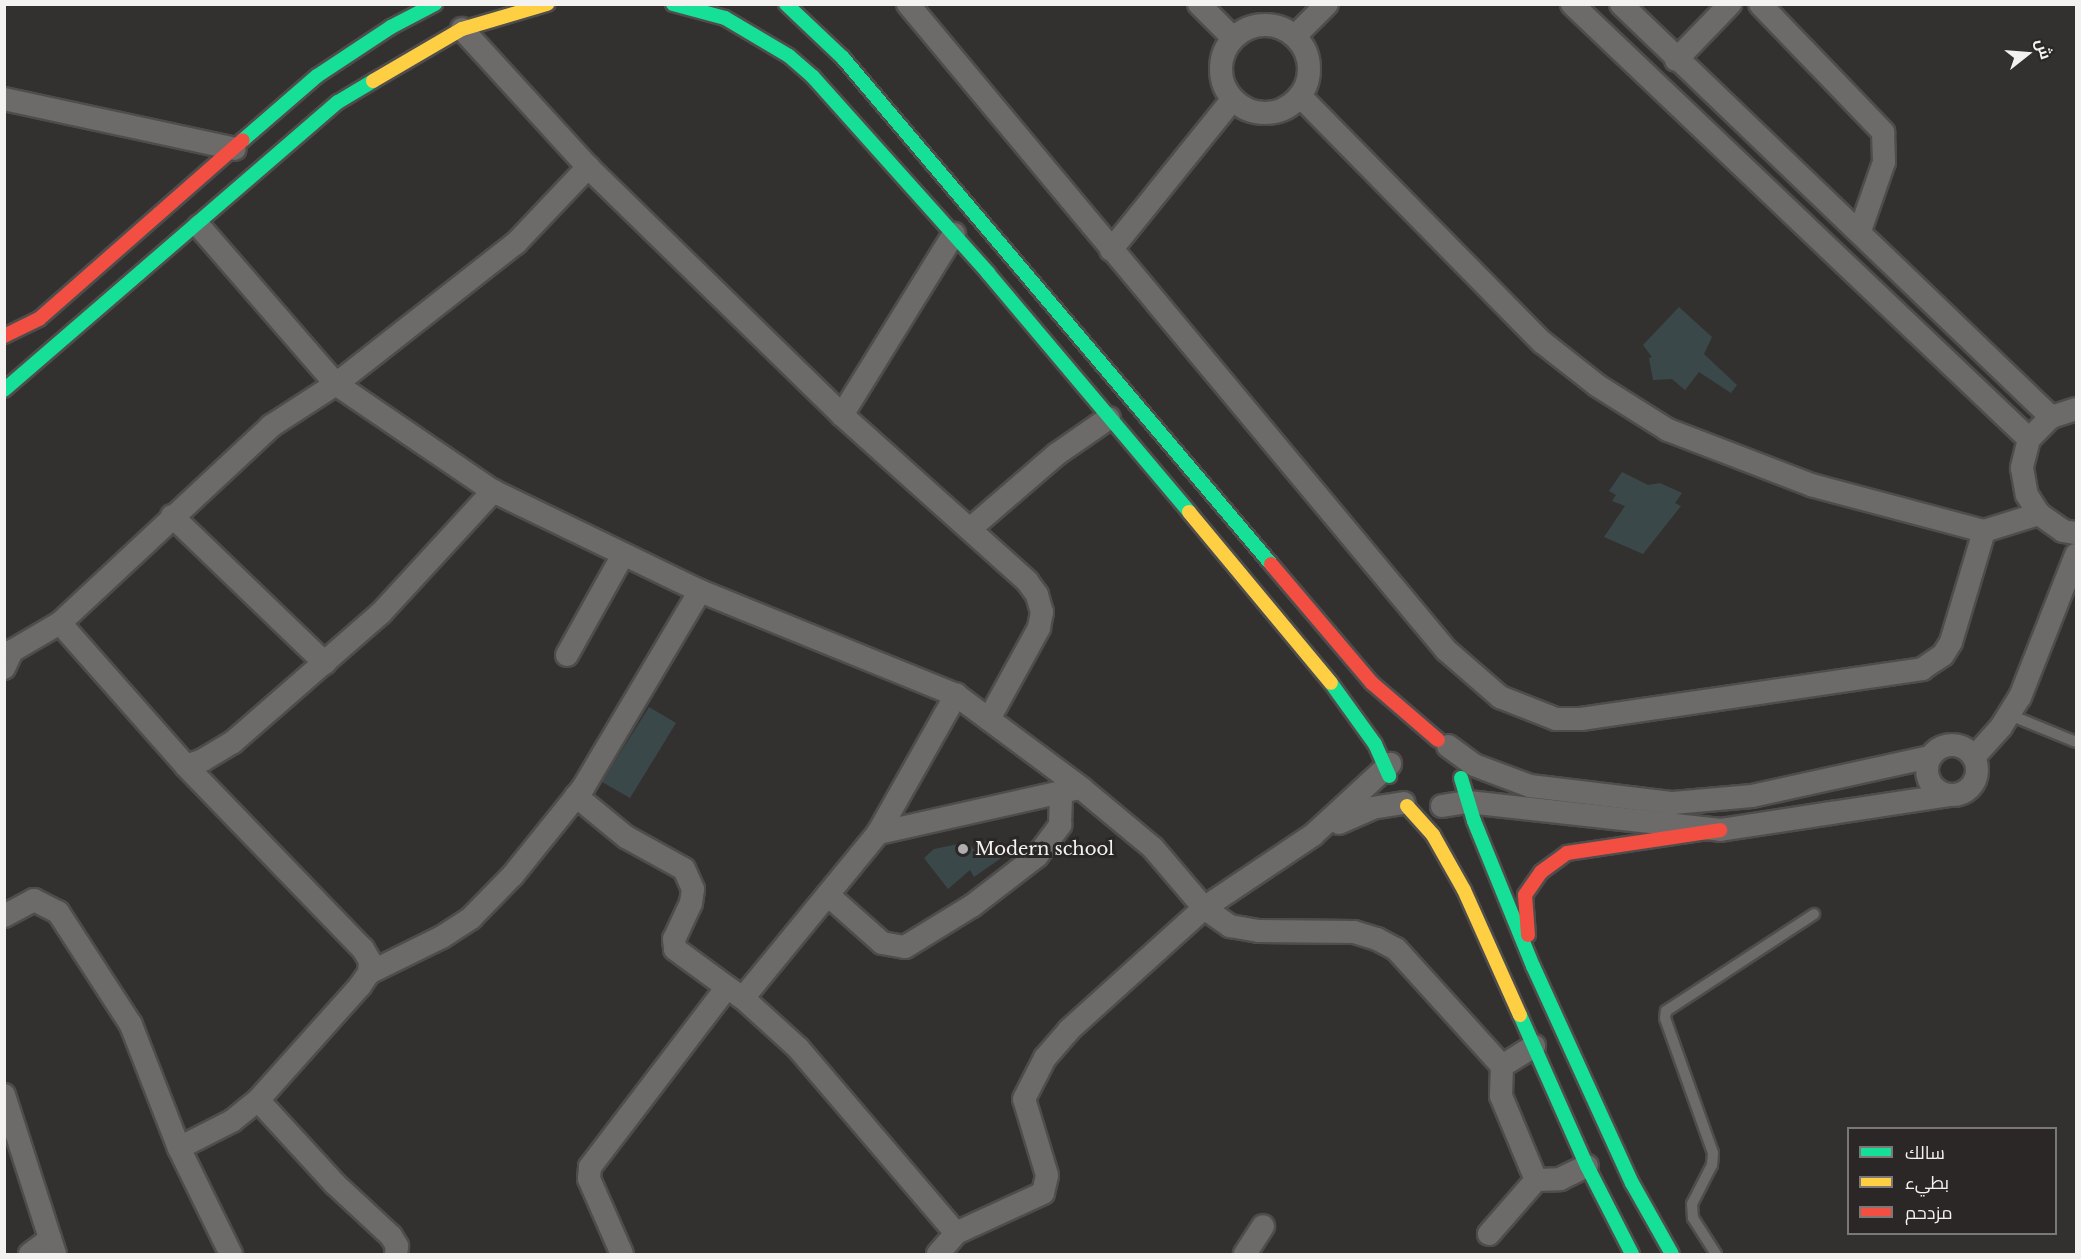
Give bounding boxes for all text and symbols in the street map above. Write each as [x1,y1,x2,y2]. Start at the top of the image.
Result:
north arrow [1997,24,2057,84]
text: ش [2032,36,2057,61]
place label: Modern school [975,838,1114,860]
marker: Modern school [956,842,970,856]
legend [1847,1127,2057,1235]
text: سالك [1905,1142,1945,1164]
text: بطيء [1905,1172,1949,1194]
text: مزدحم [1905,1202,1953,1224]

